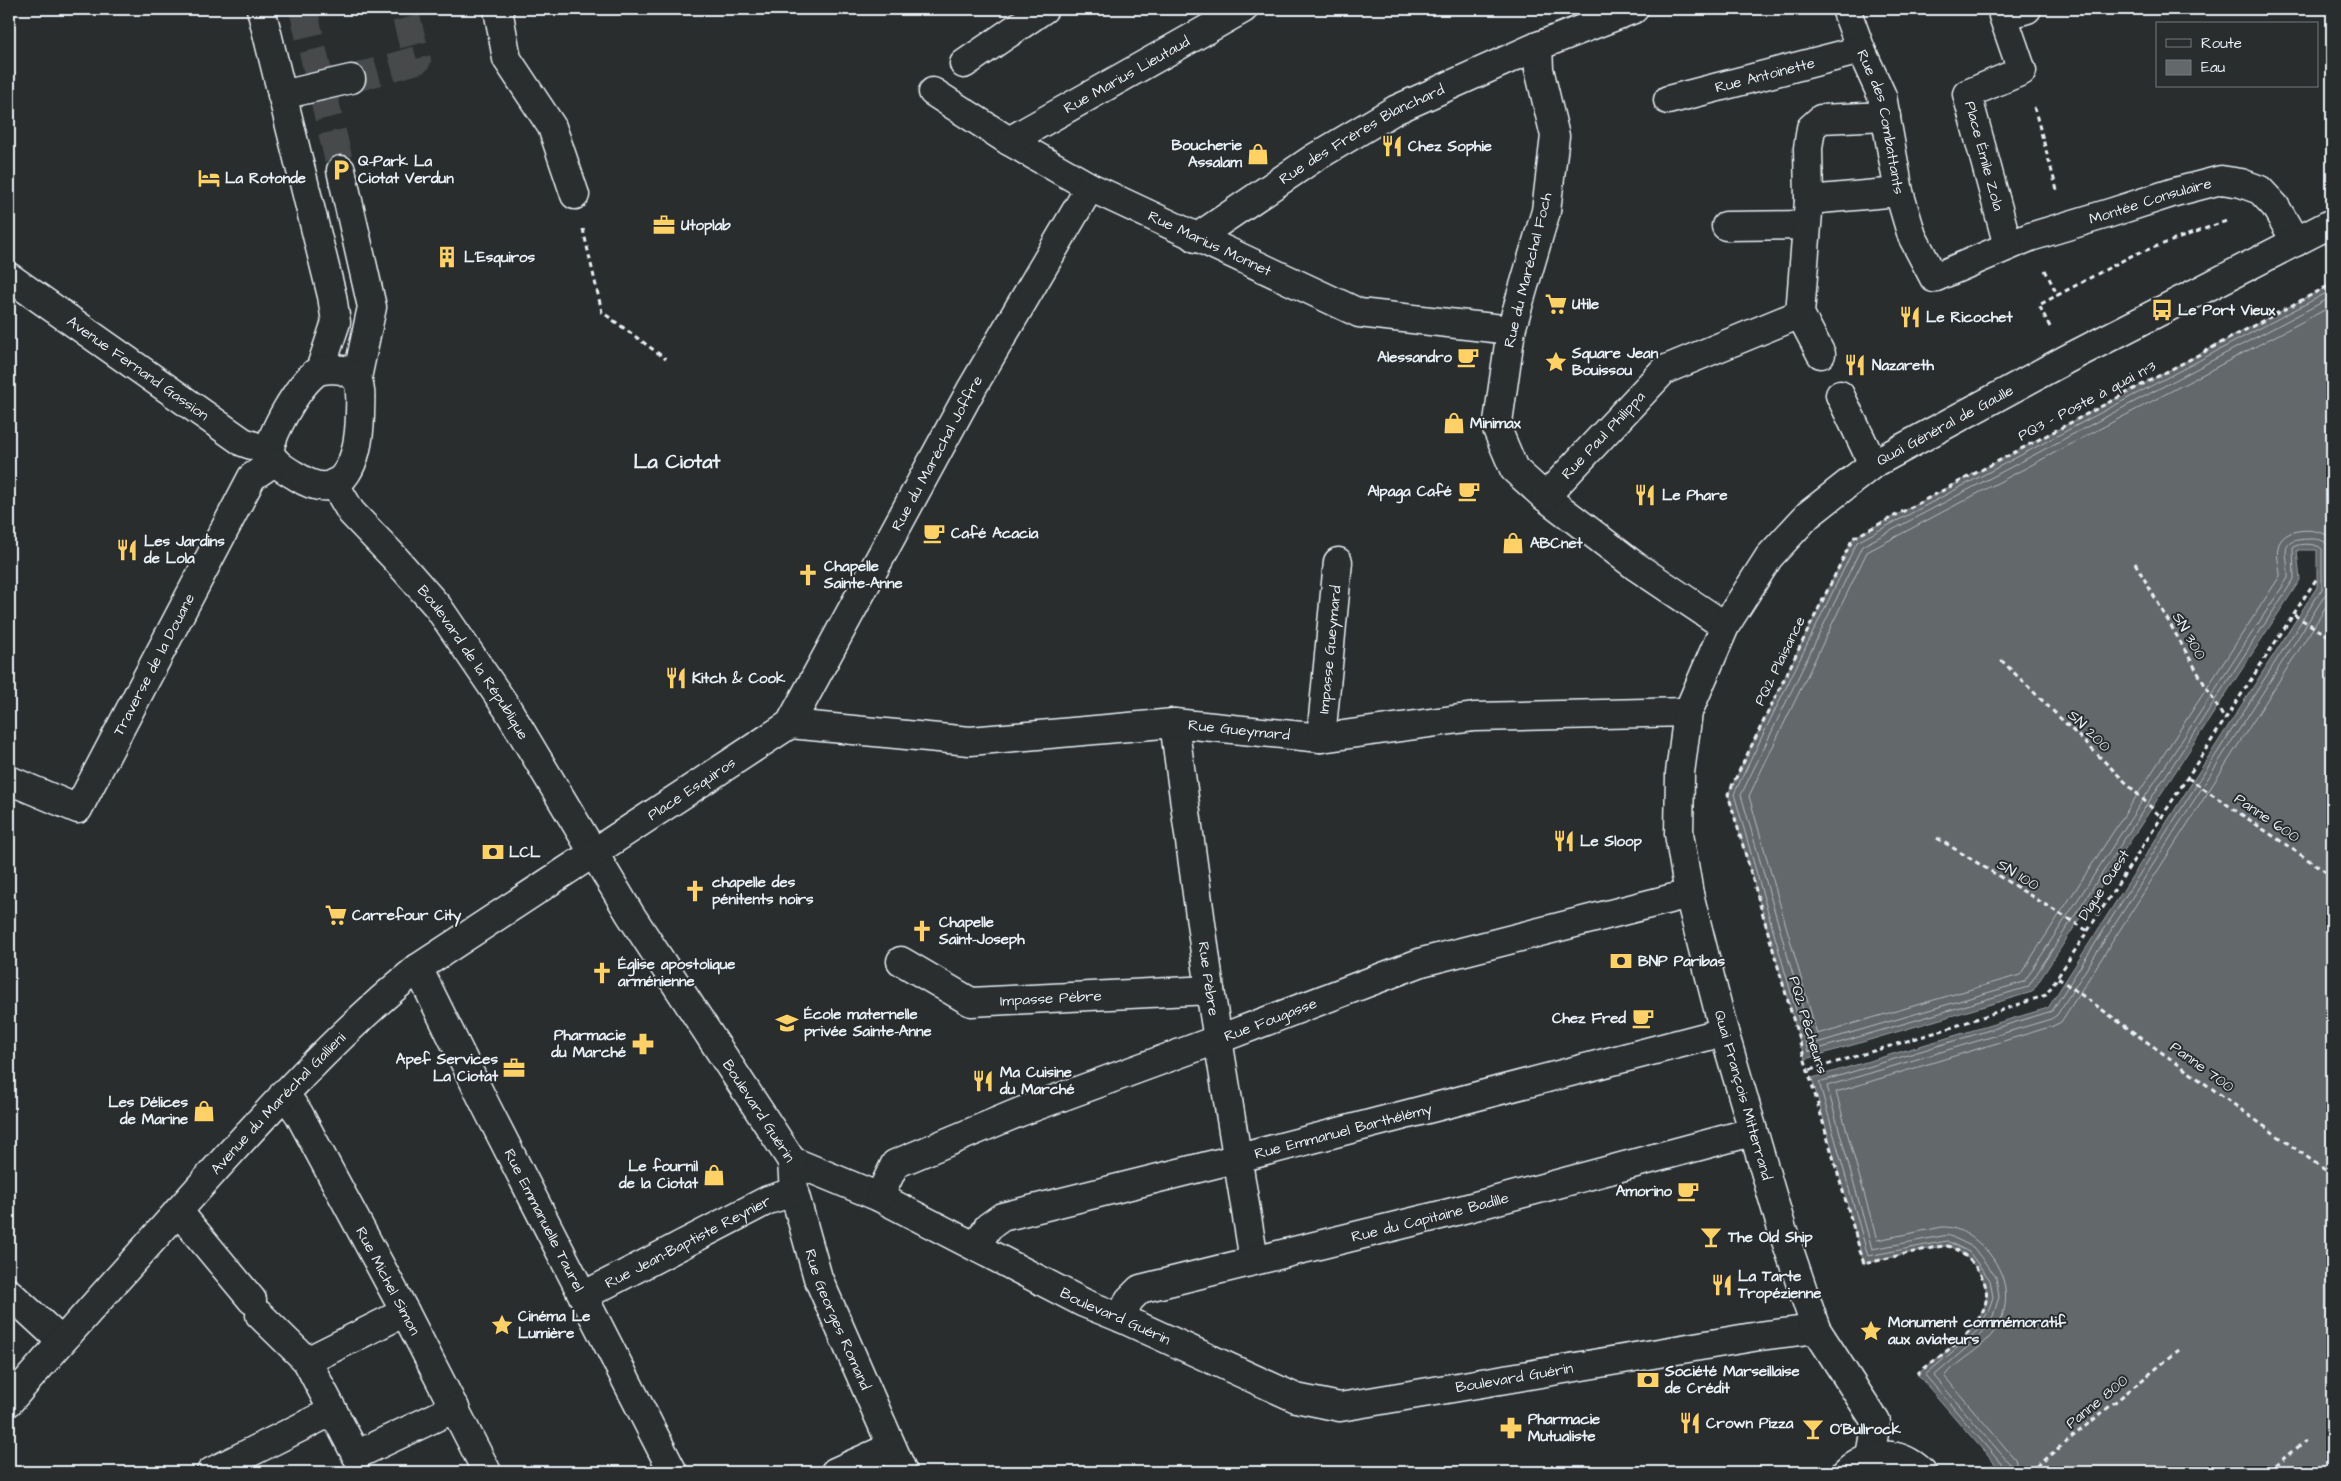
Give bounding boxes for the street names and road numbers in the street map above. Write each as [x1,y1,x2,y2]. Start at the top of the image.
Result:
street label: Rue Marius Lieutaud [1060,31,1194,119]
street label: Rue des Combattants [1852,46,1910,196]
street label: Rue Antoinette [1713,52,1817,98]
street label: Rue des Frères Blanchard [1275,79,1448,189]
street label: Place Émile Zola [1959,99,2009,213]
street label: Montée Consulaire [2086,172,2214,229]
street label: Rue du Maréchal Foch [1499,190,1558,350]
street label: Rue Marius Monnet [1145,205,1275,281]
street label: Avenue Fernand Gassion [63,311,214,426]
street label: PQ3 - Poste à quai n°3 [2014,356,2160,446]
street label: Rue du Maréchal Joffre [886,371,988,534]
street label: Quai Général de Gaulle [1873,379,2017,471]
street label: Rue Paul Philippa [1556,386,1650,484]
street label: Boulevard de la République [413,580,534,744]
street label: Impasse Gueymard [1313,584,1346,715]
street label: Traverse de la Douane [108,590,200,739]
street label: SN 300 [2167,608,2211,664]
street label: PQ2 Plaisance [1749,613,1811,709]
street label: SN 200 [2063,705,2116,757]
street label: Rue Gueymard [1187,714,1291,745]
street label: Place Esquiros [643,752,740,825]
street label: Panne 600 [2230,788,2304,848]
street label: Digue Ouest [2073,845,2136,925]
street label: SN 100 [1993,854,2044,896]
street label: Rue Pèbre [1193,940,1225,1017]
street label: PQ2 Pêcheurs [1783,974,1833,1077]
street label: Impasse Pèbre [999,985,1102,1011]
street label: Rue Fougasse [1221,992,1320,1047]
street label: Quai François Mitterrand [1709,1007,1777,1183]
street label: Avenue du Maréchal Gallieni [206,1027,351,1179]
street label: Panne 700 [2166,1037,2239,1098]
street label: Boulevard Guérin [718,1055,801,1167]
street label: Rue Emmanuel Barthélémy [1252,1098,1434,1164]
street label: Rue Emmanuelle Taurel [499,1145,590,1295]
street label: Rue du Capitaine Badille [1349,1187,1511,1247]
street label: Rue Jean-Baptiste Reynier [601,1190,774,1293]
street label: Rue Michel Simon [351,1223,426,1339]
street label: Rue Georges Romand [800,1247,876,1393]
street label: Boulevard Guérin [1057,1282,1174,1350]
street label: Boulevard Guérin [1454,1357,1575,1398]
street label: Panne 800 [2061,1370,2133,1434]

